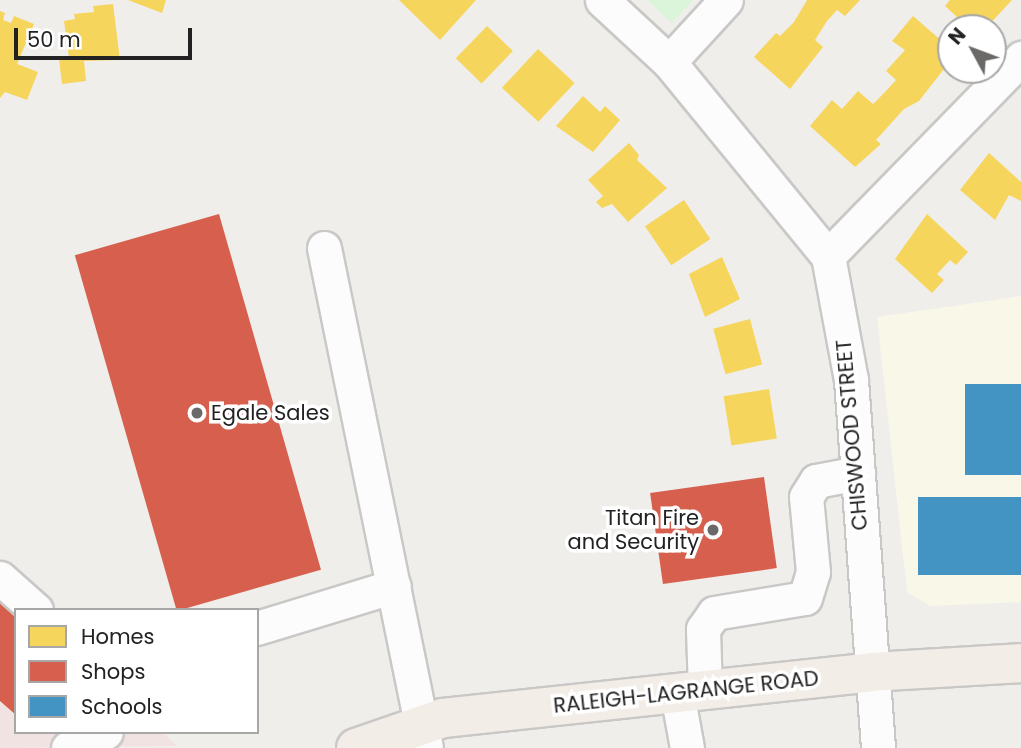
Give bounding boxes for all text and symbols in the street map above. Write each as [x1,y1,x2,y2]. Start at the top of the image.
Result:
scale bar [18,14,196,58]
north arrow [937,14,1007,84]
text: N [942,22,972,50]
text: 50 m [27,25,81,54]
street label: CHISWOOD STREET [831,338,873,532]
place label: Egale Sales [211,400,330,426]
marker: Egale Sales [189,405,205,421]
place label: Titan Fire and Security [568,505,699,555]
marker: Titan Fire and Security [705,522,721,538]
legend [14,608,259,734]
text: Homes [81,622,155,651]
text: Shops [81,657,145,686]
street label: RALEIGH-LAGRANGE ROAD [552,666,820,718]
text: Schools [81,692,163,721]

